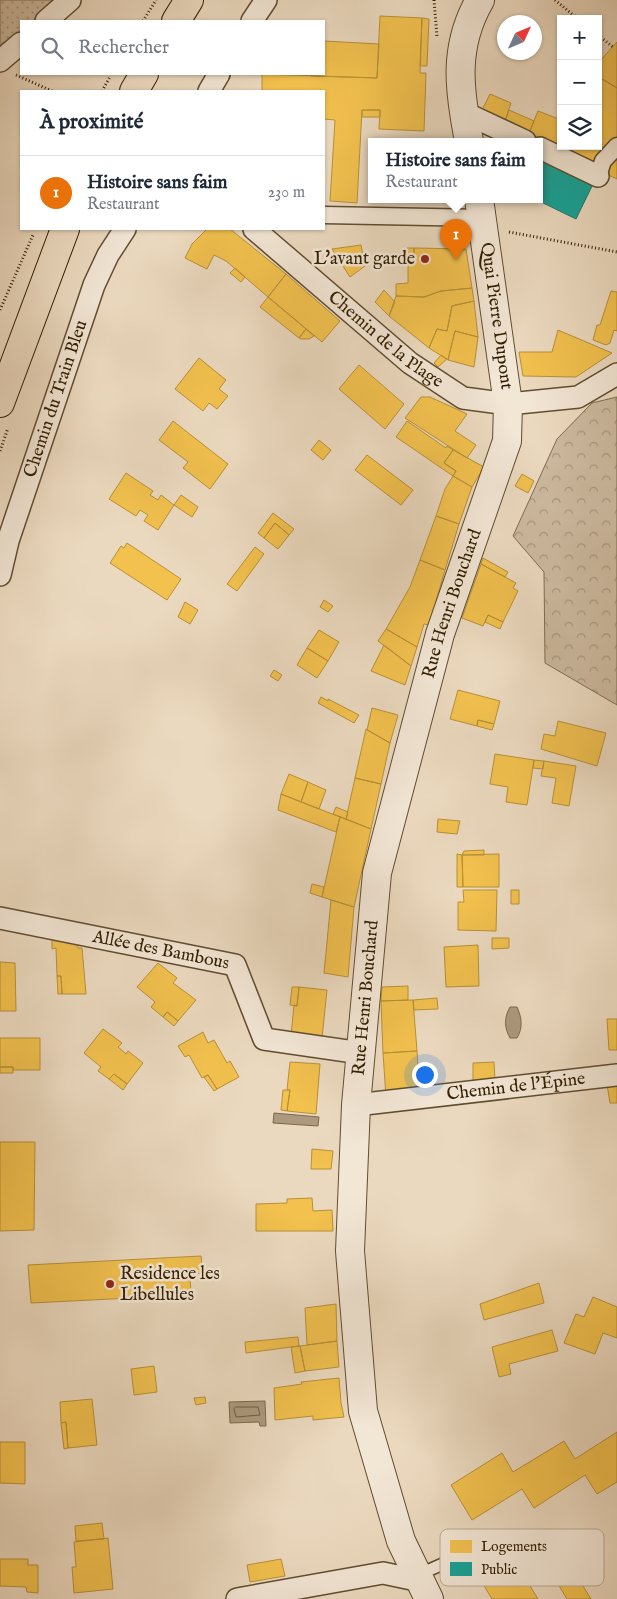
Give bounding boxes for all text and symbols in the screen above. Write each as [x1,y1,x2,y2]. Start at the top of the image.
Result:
north arrow [497,15,542,60]
map controls [557,15,602,150]
button: + [557,15,602,60]
search box [20,20,325,75]
icon: search [38,34,66,62]
text: Rechercher [78,36,169,60]
button: − [557,60,602,105]
button: layers [557,105,602,150]
text: À proximité [40,109,143,136]
popup [368,138,543,203]
text: Histoire sans faim [385,149,526,173]
text: Histoire sans faim [87,171,227,195]
text: Restaurant [385,173,458,193]
text: 1 [53,183,59,203]
text: 230 m [268,183,305,203]
text: Restaurant [87,195,160,215]
pin: 1 [440,219,472,260]
street label: Quai Pierre Dupont [474,241,518,391]
place label: L'avant garde [314,248,415,271]
marker: L'avant garde [419,253,431,265]
street label: Chemin de la Plage [323,286,448,393]
street label: Chemin du Train Bleu [19,317,93,480]
street label: Rue Henri Bouchard [417,526,487,681]
street label: Rue Henri Bouchard [347,919,384,1077]
street label: Allée des Bambous [89,925,231,975]
your location [412,1062,438,1088]
street label: Chemin de l'Épine [445,1067,587,1106]
place label: Residence les Libellules [120,1263,220,1307]
marker: Residence les Libellules [104,1278,116,1290]
legend [440,1529,604,1586]
text: Logements [481,1538,547,1556]
text: Public [481,1561,517,1579]

